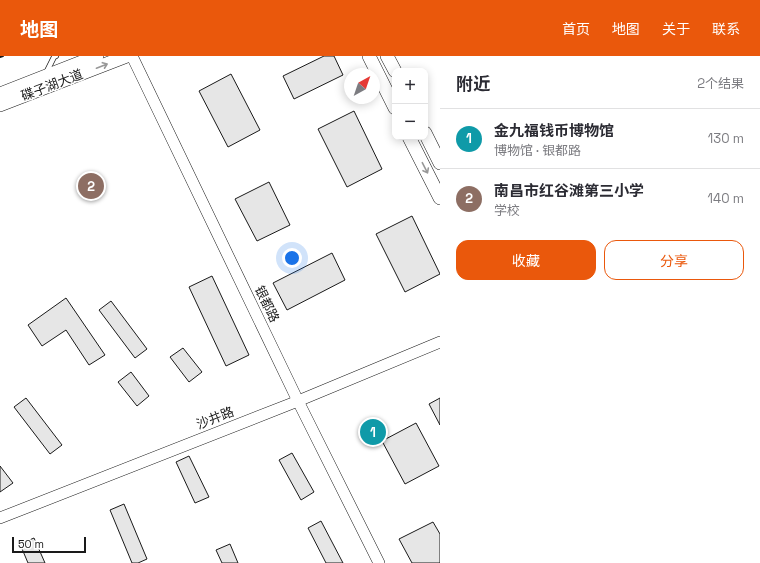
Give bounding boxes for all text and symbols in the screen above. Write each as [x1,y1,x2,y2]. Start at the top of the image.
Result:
text: 地图 [20,17,58,42]
text: 首页 [562,20,590,38]
text: 地图 [612,20,640,38]
text: 关于 [662,20,690,38]
text: 联系 [712,20,740,38]
one-way arrow [95,61,107,69]
street label: 碟子湖大道 [19,65,85,105]
north arrow [344,68,380,104]
map controls [392,68,428,140]
button: + [392,68,428,104]
text: 附近 [456,73,490,95]
text: 2个结果 [697,75,744,92]
button: − [392,104,428,140]
text: 金九福钱币博物馆 [494,121,614,140]
text: 1 [466,130,472,147]
text: 130 m [708,130,744,147]
text: 博物馆 · 银都路 [494,142,581,159]
one-way arrow [422,161,429,173]
pin: 2 [78,171,104,201]
text: 南昌市红谷滩第三小学 [494,181,644,200]
text: 2 [465,190,473,207]
text: 140 m [708,190,744,207]
text: 学校 [494,202,520,219]
button: 收藏 [456,240,596,280]
button: 分享 [604,240,744,280]
your location [282,248,302,268]
street label: 银都路 [251,283,283,325]
street label: 沙井路 [194,403,236,433]
pin: 1 [360,417,386,447]
scale bar [12,535,86,554]
text: 50 m [18,537,44,551]

